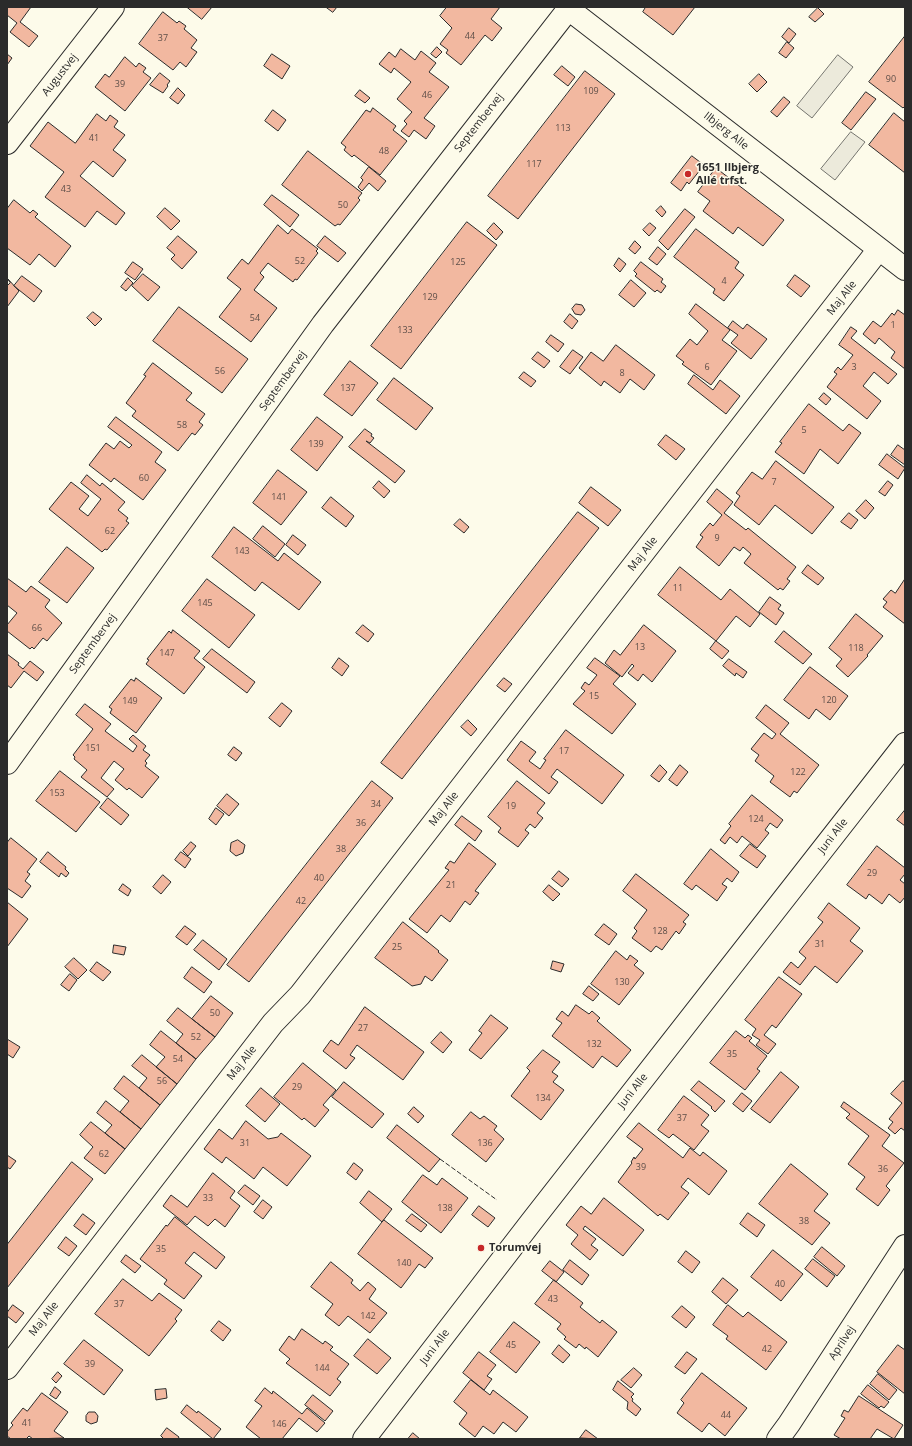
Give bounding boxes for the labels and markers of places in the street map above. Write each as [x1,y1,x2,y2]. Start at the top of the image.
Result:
place label: 1651 Ilbjerg Allé trfst. [696,161,759,187]
marker: 1651 Ilbjerg Allé trfst. [683,169,693,179]
place label: Torumvej [489,1241,541,1255]
marker: Torumvej [476,1243,486,1253]

